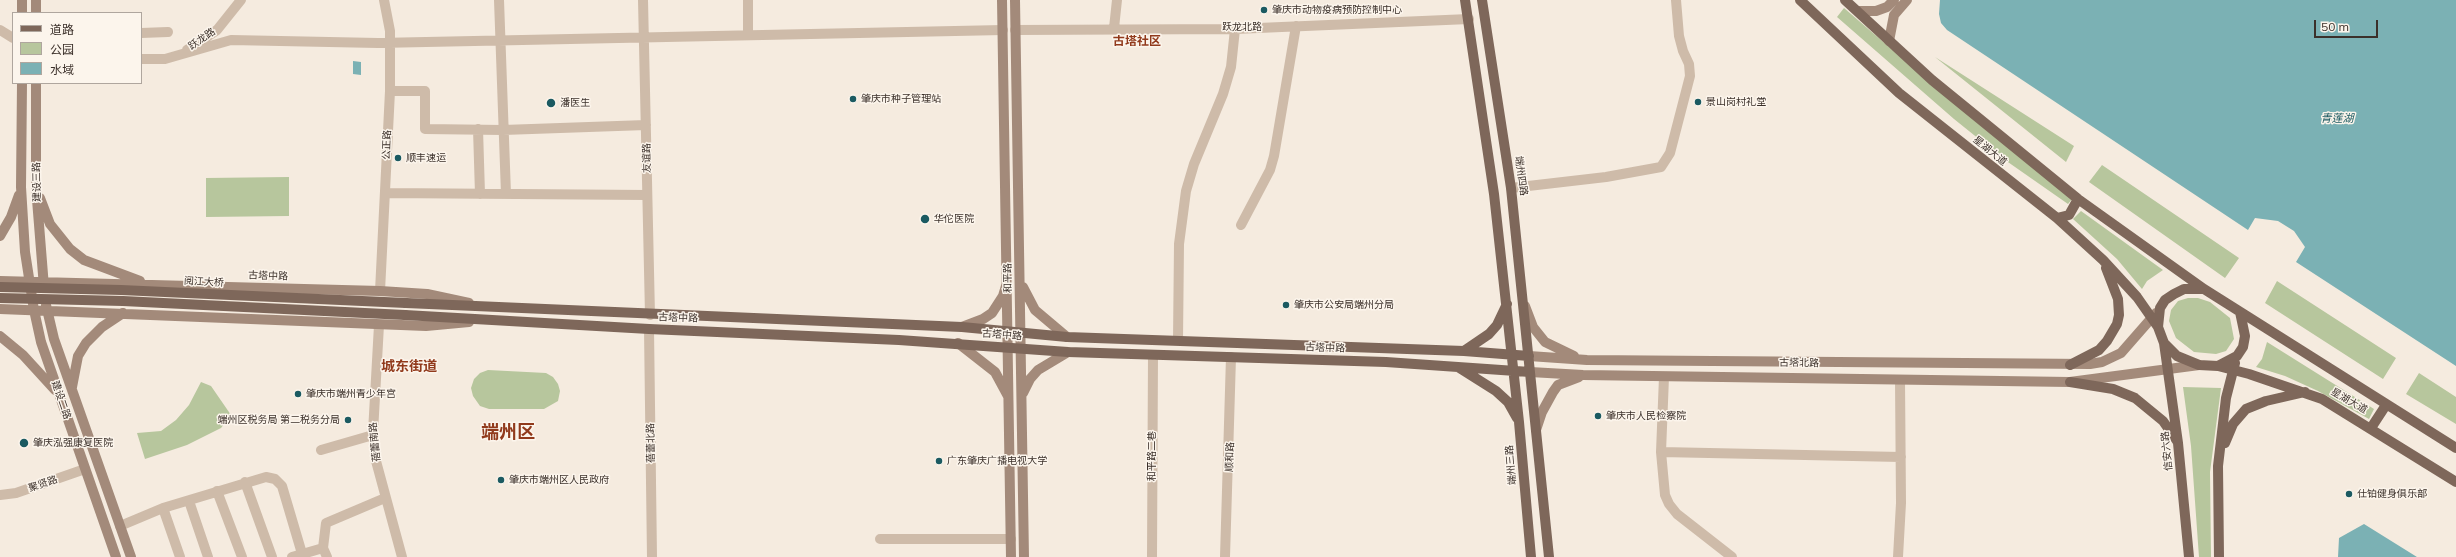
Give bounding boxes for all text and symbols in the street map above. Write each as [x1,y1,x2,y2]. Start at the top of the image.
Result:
place label: 肇庆市动物疫病预防控制中心 [1272,4,1402,16]
marker: 肇庆市动物疫病预防控制中心 [1259,5,1269,15]
legend [12,12,142,84]
scale bar [2316,12,2380,38]
text: 50 m [2321,19,2349,34]
street label: 跃龙北路 [1222,21,1262,33]
text: 道路 [50,22,74,37]
street label: 跃龙路 [186,26,218,52]
district label: 古塔社区 [1113,34,1161,48]
text: 公园 [50,42,74,57]
text: 水域 [50,62,74,77]
place label: 肇庆市种子管理站 [861,93,941,105]
marker: 肇庆市种子管理站 [848,94,858,104]
place label: 景山岗村礼堂 [1706,96,1766,108]
marker: 潘医生 [545,97,557,109]
place label: 潘医生 [560,97,590,109]
marker: 景山岗村礼堂 [1693,97,1703,107]
water label: 青莲湖 [2321,112,2353,126]
street label: 公正路 [380,130,394,160]
street label: 星湖大道 [1971,134,2009,168]
street label: 友谊路 [641,143,653,173]
place label: 顺丰速运 [406,152,446,164]
marker: 顺丰速运 [393,153,403,163]
street label: 端州四路 [1512,155,1530,197]
street label: 建设三路 [31,162,43,202]
marker: 华佗医院 [919,213,931,225]
place label: 华佗医院 [934,213,974,225]
street label: 和平路 [1002,263,1014,293]
street label: 古塔中路 [248,269,288,283]
street label: 阅江大桥 [184,275,224,289]
place label: 肇庆市公安局端州分局 [1294,299,1394,311]
marker: 肇庆市公安局端州分局 [1281,300,1291,310]
street label: 古塔中路 [658,311,698,325]
street label: 古塔中路 [982,328,1022,342]
street label: 古塔中路 [1305,341,1345,355]
street label: 古塔北路 [1779,357,1819,369]
district label: 城东街道 [381,359,437,375]
street label: 建设二路 [49,379,73,421]
street label: 星湖大道 [2329,386,2369,416]
place label: 肇庆市端州青少年宫 [306,388,396,400]
marker: 肇庆市端州青少年宫 [293,389,303,399]
place label: 肇庆市人民检察院 [1606,410,1686,422]
marker: 肇庆市人民检察院 [1593,411,1603,421]
place label: 端州区税务局 第二税务分局 [217,414,340,426]
marker: 端州区税务局 第二税务分局 [343,415,353,425]
street label: 蓓蕾南路 [367,421,383,463]
district label: 端州区 [481,422,535,444]
street label: 蓓蕾北路 [645,423,657,463]
street label: 信安六路 [2159,430,2175,472]
street label: 和平路二巷 [1146,431,1158,481]
marker: 肇庆泓强康复医院 [18,437,30,449]
place label: 肇庆泓强康复医院 [33,437,113,449]
street label: 顺和路 [1223,442,1237,472]
street label: 端州三路 [1503,445,1519,485]
place label: 广东肇庆广播电视大学 [947,455,1047,467]
marker: 广东肇庆广播电视大学 [934,456,944,466]
street label: 聚贤路 [27,473,59,495]
place label: 肇庆市端州区人民政府 [509,474,609,486]
marker: 肇庆市端州区人民政府 [496,475,506,485]
place label: 仕铂健身俱乐部 [2357,488,2427,500]
marker: 仕铂健身俱乐部 [2344,489,2354,499]

